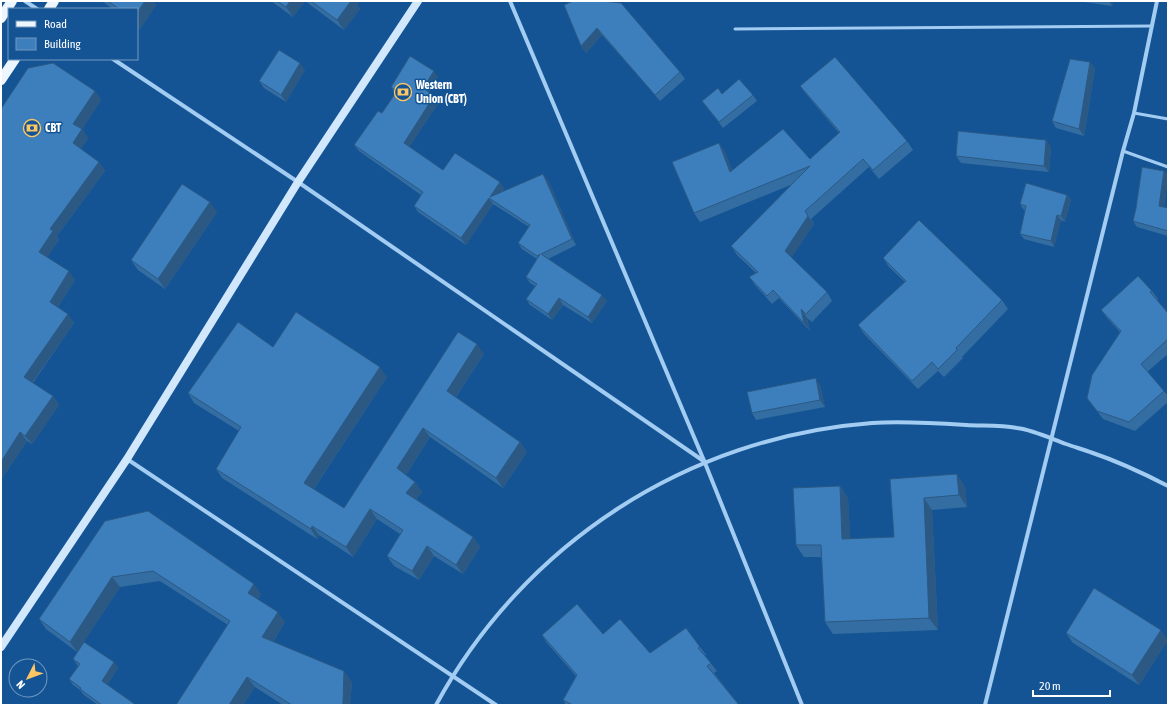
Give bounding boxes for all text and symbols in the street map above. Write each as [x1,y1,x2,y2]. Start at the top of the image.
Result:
legend [8,8,138,60]
text: Road [44,17,67,31]
text: Building [44,37,82,51]
place label: Western Union (CBT) [415,78,467,106]
bank icon: Western Union (CBT) [393,82,413,102]
bank icon: CBT [22,118,42,138]
place label: CBT [45,121,62,135]
north arrow [8,658,48,698]
scale bar [1033,672,1110,698]
text: N [14,678,27,691]
text: 20 m [1039,679,1061,693]

